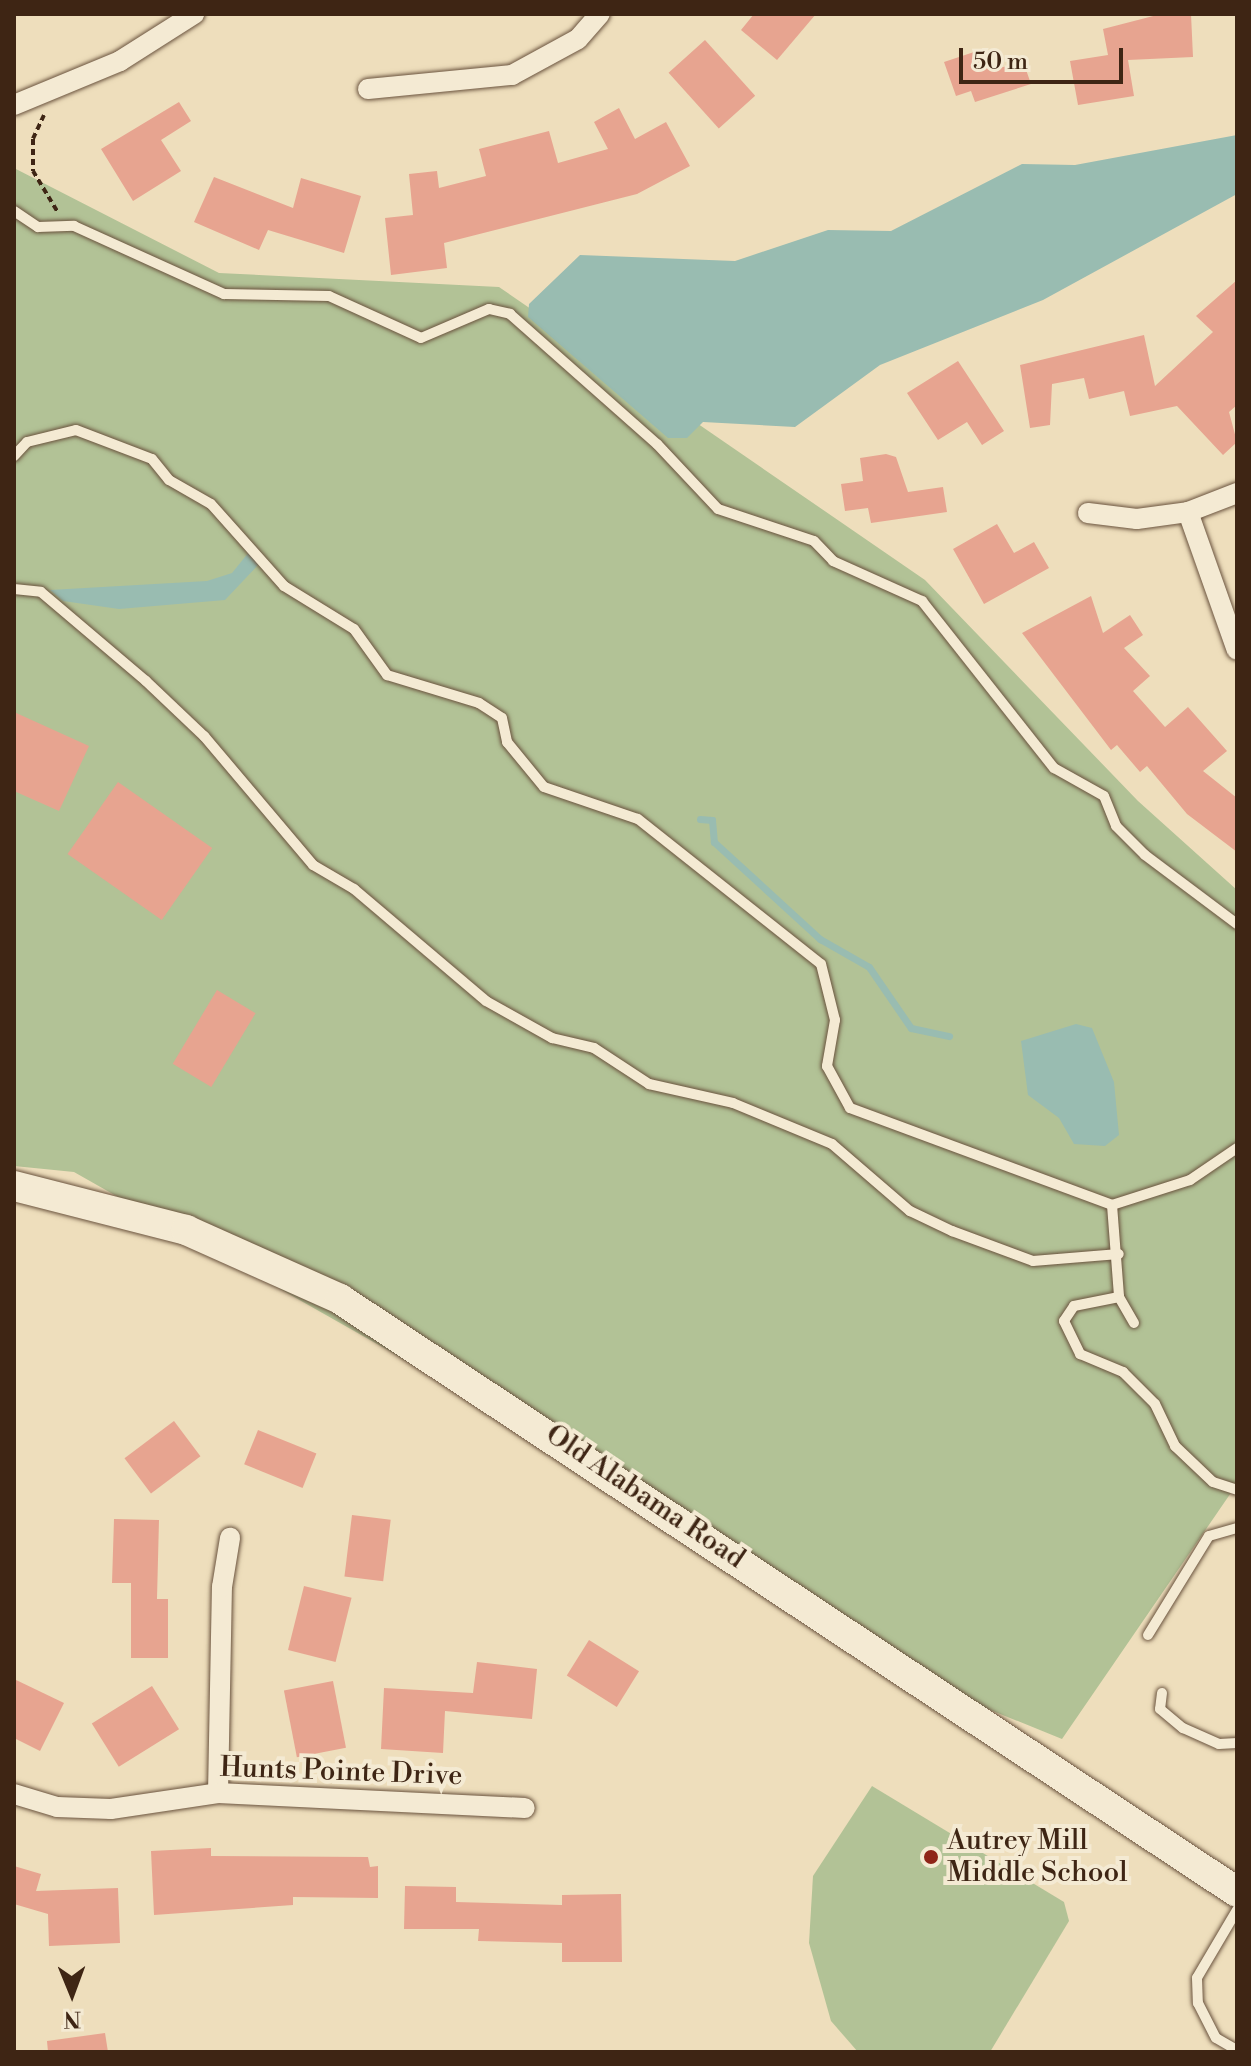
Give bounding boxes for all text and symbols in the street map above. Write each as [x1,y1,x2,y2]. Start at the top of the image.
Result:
scale bar [963,32,1127,82]
text: 50 m [973,47,1028,77]
street label: Old Alabama Road [539,1418,751,1576]
street label: Hunts Pointe Drive [219,1751,463,1793]
place label: Autrey Mill Middle School [947,1824,1127,1890]
marker: Autrey Mill Middle School [922,1848,940,1866]
north arrow [32,1954,112,2034]
text: N [63,2005,81,2032]

